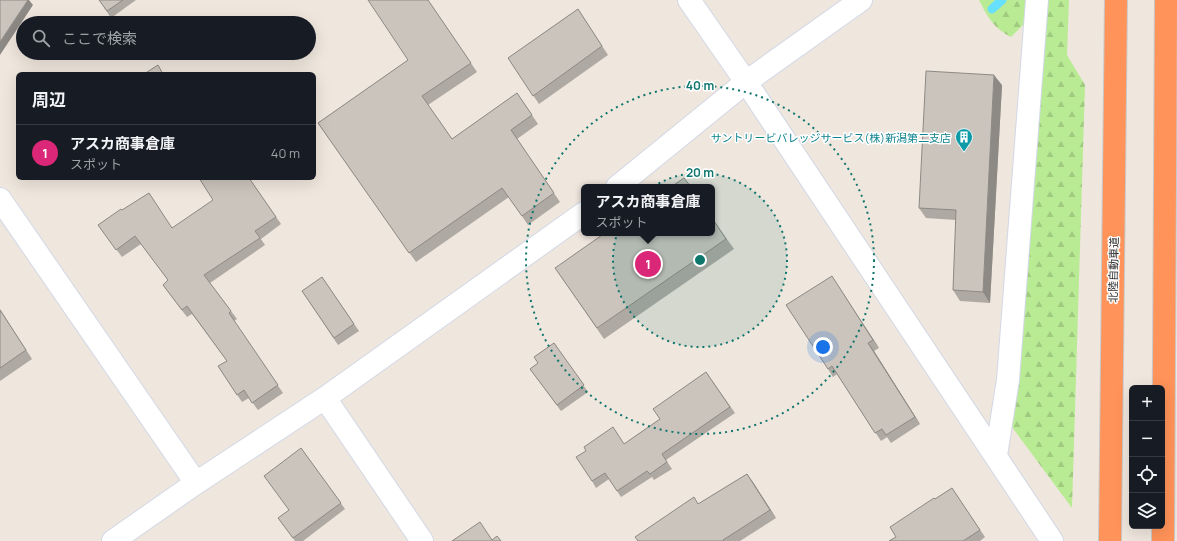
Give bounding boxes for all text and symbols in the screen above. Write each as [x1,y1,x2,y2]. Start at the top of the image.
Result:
search box [16,16,316,60]
icon: search [30,27,52,49]
text: ここで検索 [62,28,137,49]
text: 40 m [686,77,714,94]
text: 周辺 [32,88,66,111]
building icon: サントリービバレッジサービス(株)新潟第二支店 [954,127,974,152]
place label: サントリービバレッジサービス(株)新潟第二支店 [711,130,951,145]
text: アスカ商事倉庫 [70,133,175,154]
text: 1 [42,144,48,162]
text: 40 m [271,144,300,162]
text: スポット [70,155,122,173]
text: 20 m [686,164,714,181]
popup [581,184,715,236]
text: アスカ商事倉庫 [595,191,701,212]
text: スポット [595,213,648,231]
street label: 北陸自動車道 [1105,237,1121,303]
pin: 1 [635,249,661,279]
centre of rings [693,253,707,267]
your location [813,337,833,357]
map controls [1129,385,1165,529]
button: + [1129,385,1165,421]
button: − [1129,421,1165,457]
button: locate [1129,457,1165,493]
button: layers [1129,493,1165,529]

